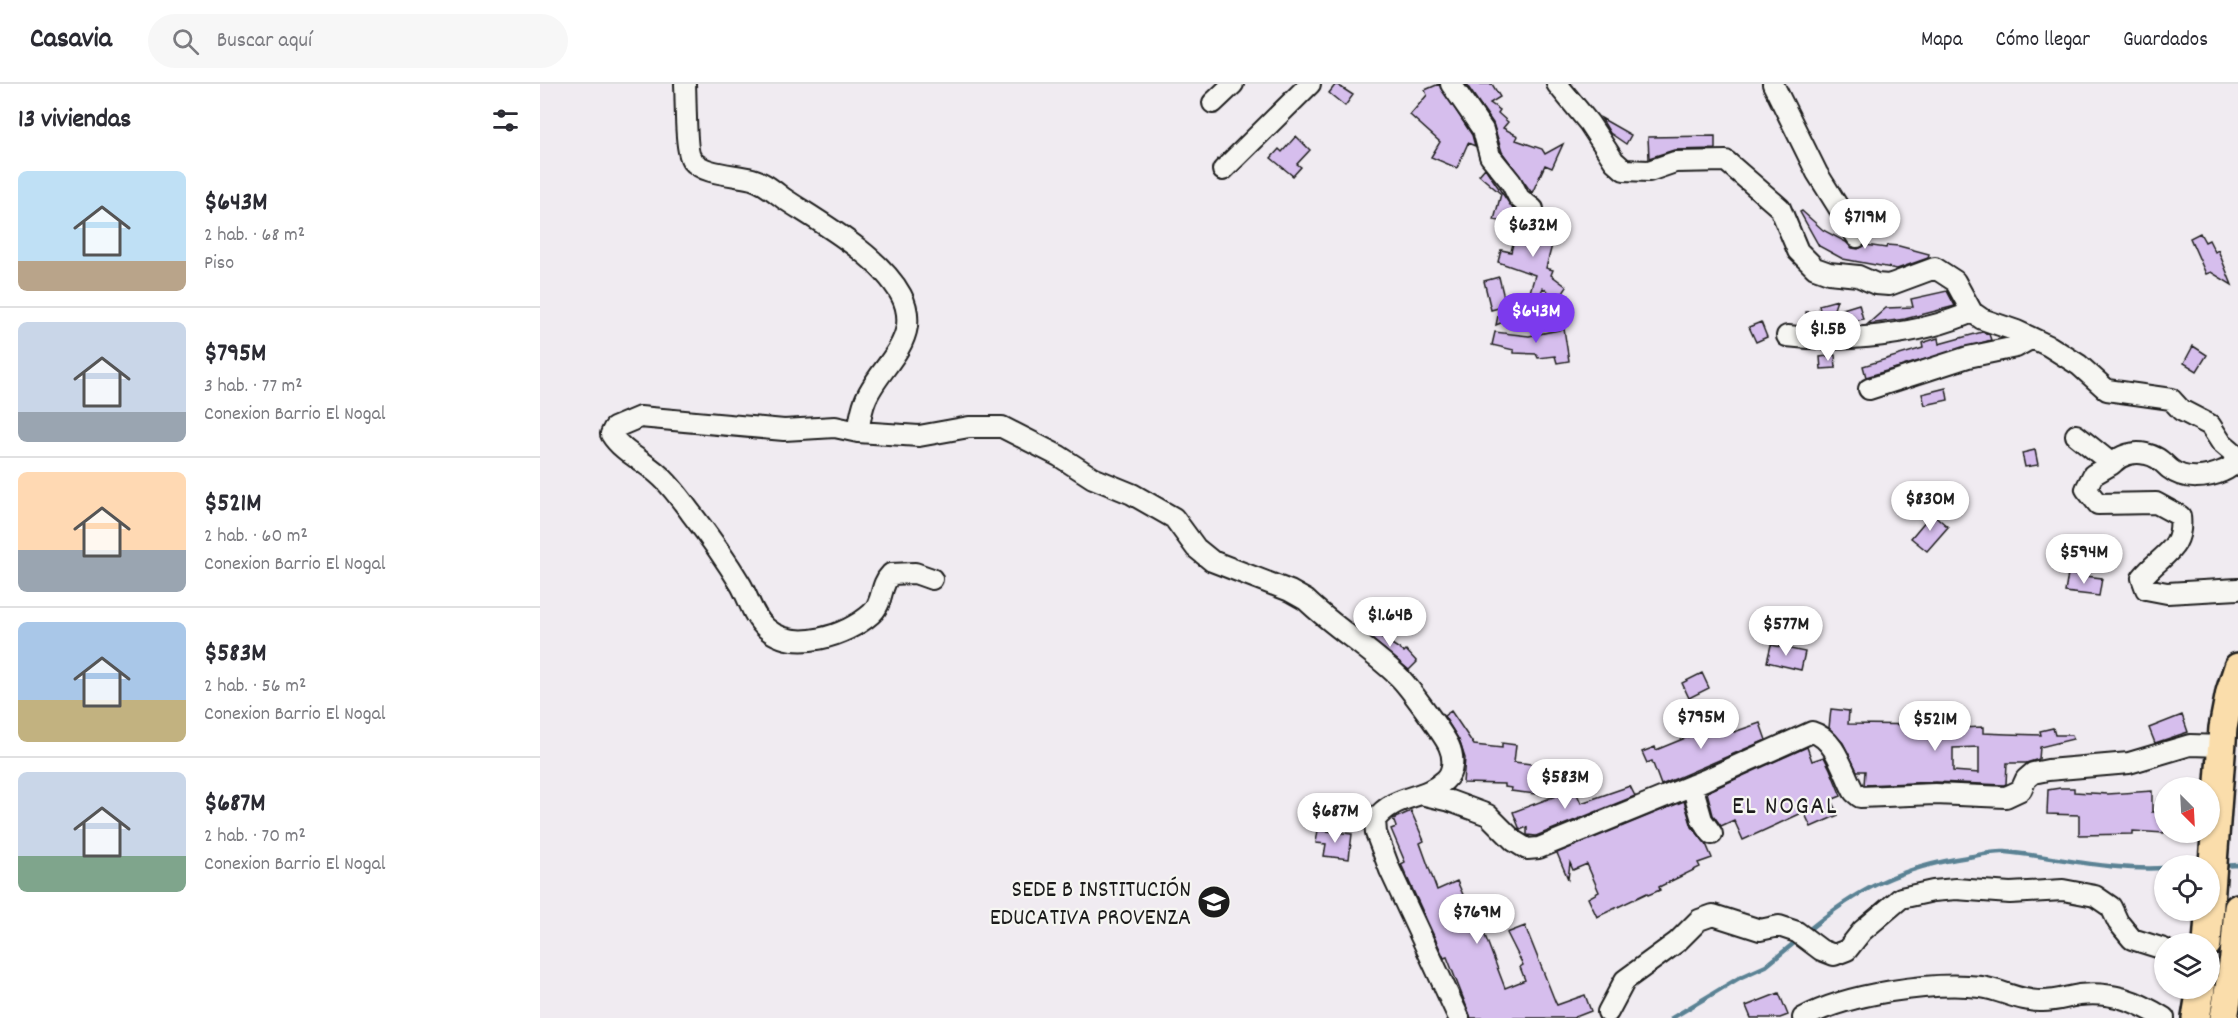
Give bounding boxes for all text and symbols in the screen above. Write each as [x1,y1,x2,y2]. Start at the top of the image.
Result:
search box [148,14,568,68]
text: Casavia [30,21,112,61]
icon: search [169,25,202,58]
text: Buscar aquí [217,26,312,57]
text: Mapa [1921,26,1963,56]
text: Cómo llegar [1996,26,2090,56]
text: Guardados [2123,26,2208,56]
text: 13 viviendas [18,102,131,139]
icon: filters [489,104,522,137]
text: $643M [204,185,268,222]
icon: home [66,195,138,267]
pin: $719M [1823,199,1907,250]
text: $719M [1843,204,1887,232]
pin: $632M [1491,207,1575,258]
text: $632M [1508,212,1558,240]
text: 2 hab. · 68 m² [204,222,305,250]
text: Piso [204,250,234,278]
pin: $643M [1494,293,1578,344]
text: $643M [1512,298,1560,326]
pin: $1.5B [1786,311,1870,362]
text: $1.5B [1810,316,1846,344]
text: $795M [204,336,266,373]
icon: home [66,346,138,418]
text: 3 hab. · 77 m² [204,373,303,401]
text: Conexion Barrio El Nogal [204,401,386,429]
pin: $830M [1888,481,1972,532]
text: $521M [204,486,262,523]
text: $830M [1905,486,1955,514]
icon: home [66,496,138,568]
text: 2 hab. · 60 m² [204,523,308,551]
pin: $594M [2042,534,2126,585]
text: $594M [2060,539,2108,567]
text: Conexion Barrio El Nogal [204,551,386,579]
pin: $1.64B [1341,597,1439,648]
text: $1.64B [1367,602,1413,630]
pin: $577M [1744,606,1828,657]
text: $577M [1763,611,1809,639]
text: $583M [204,636,266,673]
icon: home [66,646,138,718]
text: 2 hab. · 56 m² [204,673,306,701]
pin: $795M [1659,699,1743,750]
text: Conexion Barrio El Nogal [204,701,386,729]
pin: $521M [1893,701,1977,752]
text: $795M [1677,704,1725,732]
text: $521M [1913,706,1957,734]
pin: $583M [1523,759,1607,810]
text: $583M [1541,764,1589,792]
north arrow [2154,777,2220,843]
map controls [2154,777,2220,999]
text: $687M [204,786,266,823]
district label: EL NOGAL [1732,789,1838,826]
pin: $687M [1293,793,1377,844]
icon: home [66,796,138,868]
text: $687M [1311,798,1359,826]
text: 2 hab. · 70 m² [204,823,306,851]
text: Conexion Barrio El Nogal [204,851,386,879]
button: locate [2154,855,2220,921]
place label: SEDE B INSTITUCIÓN EDUCATIVA PROVENZA [990,874,1191,936]
school or university icon: SEDE B INSTITUCIÓN EDUCATIVA PROVENZA [1196,884,1232,920]
pin: $769M [1435,894,1519,945]
text: $769M [1453,899,1501,927]
button: layers [2154,933,2220,999]

